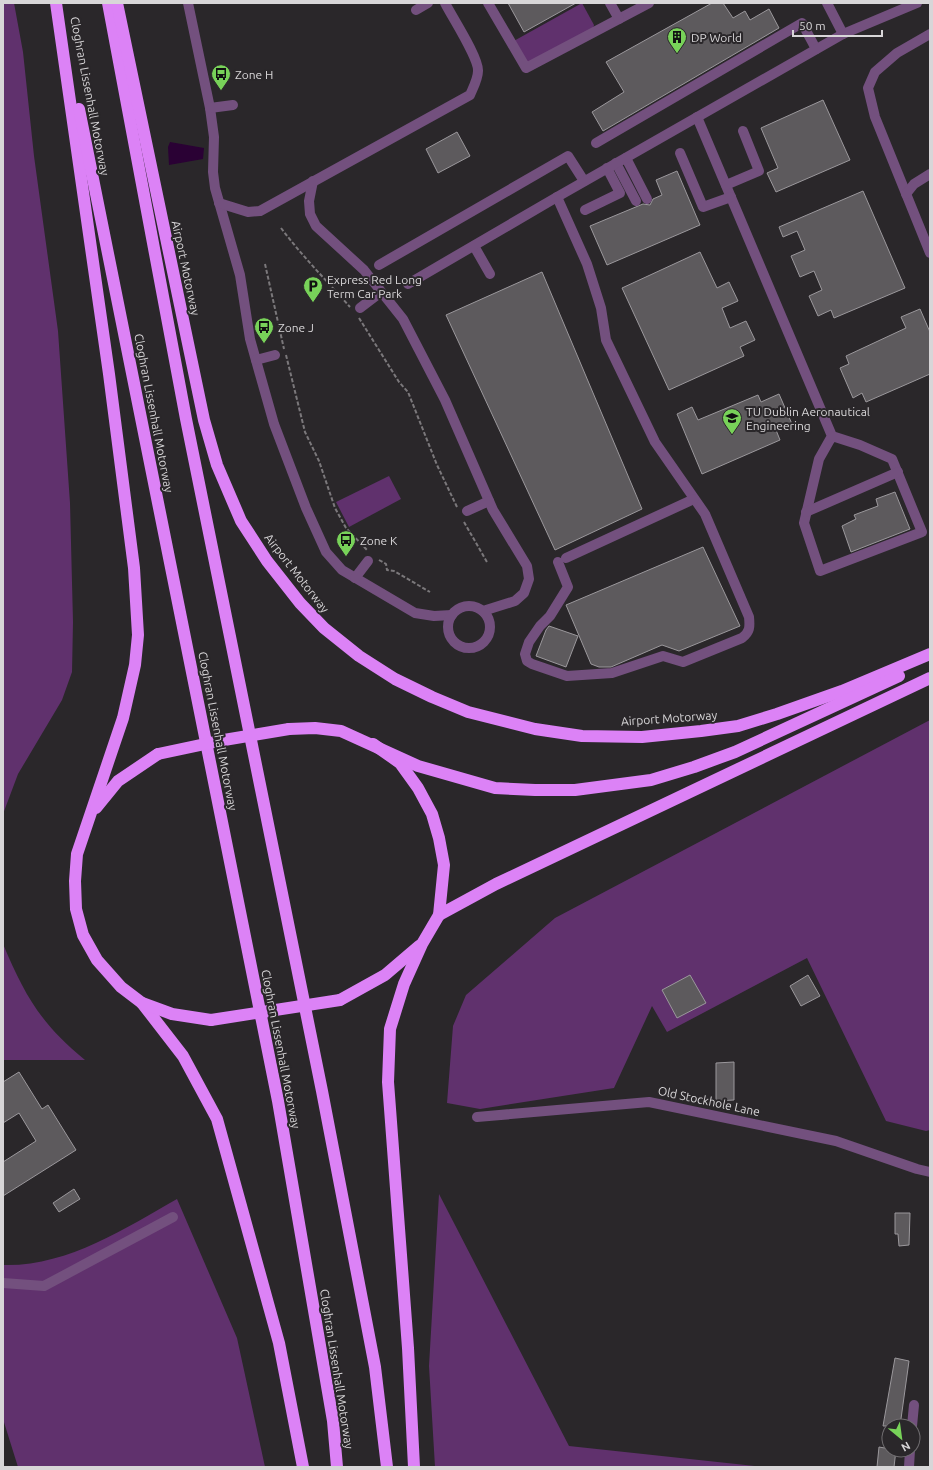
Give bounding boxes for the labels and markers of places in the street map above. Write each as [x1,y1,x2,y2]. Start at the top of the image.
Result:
building icon: DP World [666,26,688,54]
place label: DP World [691,31,742,44]
bus stop icon: Zone H [210,63,232,91]
place label: Zone H [235,68,273,81]
place label: Express Red Long Term Car Park [327,273,422,300]
parking icon: Express Red Long Term Car Park [302,275,324,303]
bus stop icon: Zone J [253,316,275,344]
place label: Zone J [278,321,314,334]
place label: TU Dublin Aeronautical Engineering [746,405,870,432]
school or university icon: TU Dublin Aeronautical Engineering [721,407,743,435]
bus stop icon: Zone K [335,529,357,557]
place label: Zone K [360,534,398,547]

